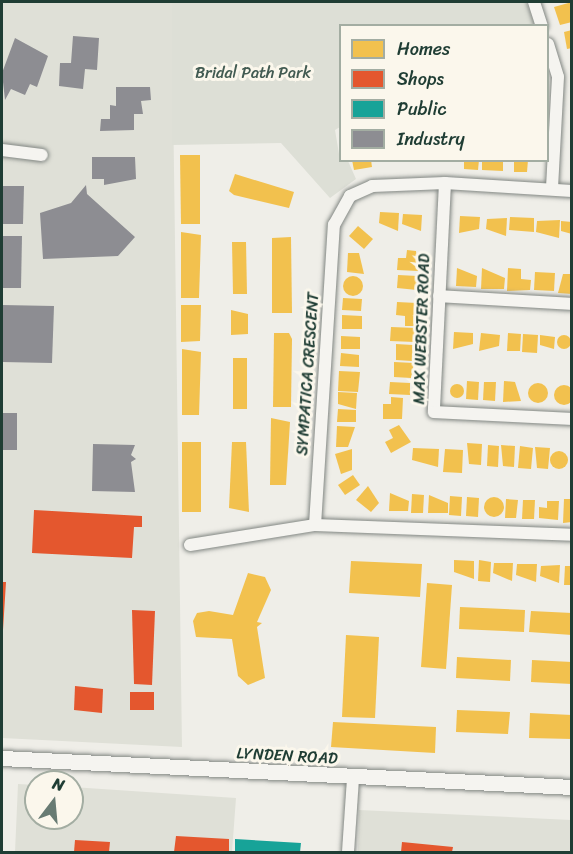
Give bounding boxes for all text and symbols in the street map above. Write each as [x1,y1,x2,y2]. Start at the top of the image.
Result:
legend [339,24,549,162]
text: Homes [397,33,450,65]
park label: Bridal Path Park [195,63,311,83]
text: Shops [397,63,444,95]
text: Public [397,93,447,125]
text: Industry [397,123,465,155]
street label: MAX WEBSTER ROAD [410,254,434,404]
street label: SYMPATICA CRESCENT [293,292,323,456]
street label: LYNDEN ROAD [236,744,338,768]
text: N [49,769,68,800]
north arrow [24,770,84,830]

